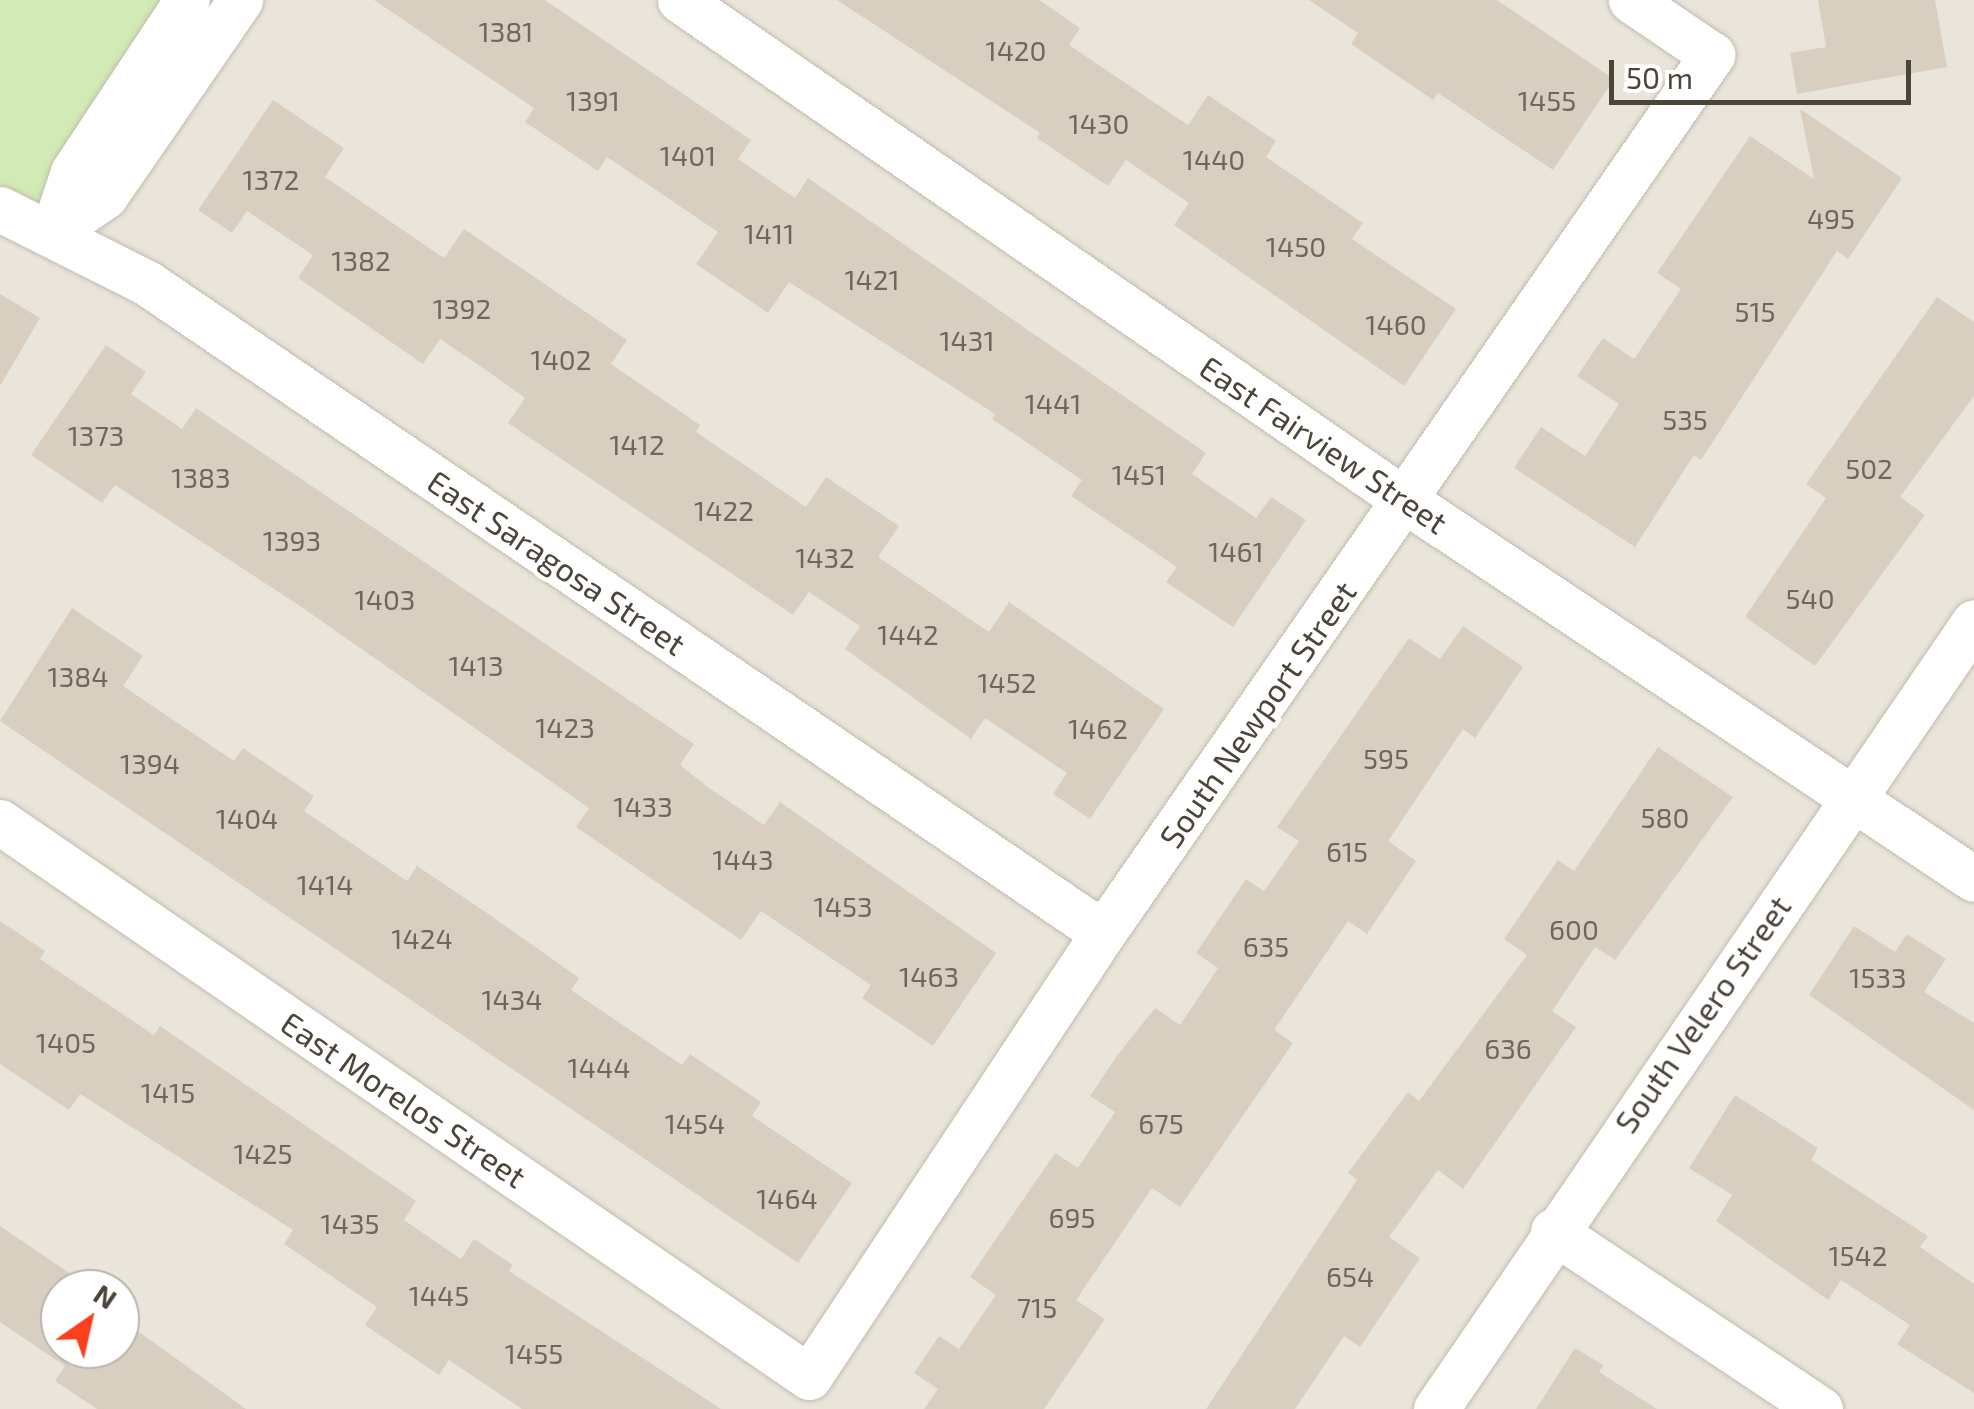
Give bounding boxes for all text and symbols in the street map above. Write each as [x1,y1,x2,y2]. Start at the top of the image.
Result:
house number: 1381 [479,14,533,48]
house number: 1420 [986,33,1046,67]
scale bar [1614,40,1916,102]
text: 50 m [1626,59,1693,95]
house number: 1391 [566,83,620,117]
house number: 1455 [1518,83,1576,117]
house number: 1430 [1069,106,1129,140]
house number: 1401 [660,138,716,172]
house number: 1440 [1183,142,1245,176]
house number: 1372 [243,162,299,196]
house number: 495 [1807,201,1855,235]
house number: 1411 [744,216,794,250]
house number: 1450 [1266,229,1326,263]
house number: 1382 [331,243,391,277]
house number: 1421 [844,262,900,296]
house number: 1392 [433,291,491,325]
house number: 515 [1734,294,1776,328]
house number: 1460 [1365,307,1427,341]
house number: 1431 [939,323,995,357]
house number: 1402 [531,342,591,376]
street label: East Fairview Street [1193,347,1455,541]
house number: 1441 [1025,386,1081,420]
house number: 535 [1662,402,1708,436]
house number: 1373 [68,418,124,452]
house number: 1412 [609,427,665,461]
house number: 502 [1845,451,1893,485]
house number: 1451 [1112,457,1166,491]
house number: 1383 [171,460,231,494]
street label: East Saragosa Street [421,461,693,663]
house number: 1422 [694,493,754,527]
house number: 1393 [263,523,321,557]
house number: 1461 [1208,534,1264,568]
house number: 1432 [795,540,855,574]
street label: South Newport Street [1151,573,1363,855]
house number: 540 [1785,581,1835,615]
house number: 1403 [355,582,415,616]
house number: 1442 [877,617,939,651]
house number: 1413 [448,648,504,682]
house number: 1384 [48,659,108,693]
house number: 1452 [977,665,1037,699]
house number: 1423 [535,710,595,744]
house number: 1462 [1068,711,1128,745]
house number: 595 [1363,741,1409,775]
house number: 1394 [120,746,180,780]
house number: 1433 [613,789,673,823]
house number: 580 [1641,800,1689,834]
house number: 1404 [216,801,278,835]
house number: 615 [1326,834,1368,868]
house number: 1443 [712,842,774,876]
house number: 1414 [297,867,353,901]
street label: South Velero Street [1606,888,1798,1140]
house number: 1453 [814,889,872,923]
house number: 600 [1549,912,1599,946]
house number: 1424 [391,921,453,955]
house number: 635 [1243,929,1289,963]
house number: 1463 [899,959,959,993]
house number: 1533 [1849,960,1907,994]
house number: 1434 [481,982,543,1016]
street label: East Morelos Street [274,1003,534,1195]
house number: 1405 [36,1025,96,1059]
house number: 636 [1484,1031,1532,1065]
house number: 1444 [568,1050,630,1084]
house number: 1415 [141,1075,195,1109]
house number: 1454 [665,1106,725,1140]
house number: 675 [1138,1106,1184,1140]
house number: 1425 [233,1136,293,1170]
house number: 1464 [756,1181,818,1215]
house number: 695 [1048,1200,1096,1234]
house number: 1435 [321,1206,379,1240]
house number: 1542 [1828,1238,1888,1272]
house number: 654 [1326,1259,1374,1293]
north arrow [40,1269,140,1369]
text: N [88,1276,124,1316]
house number: 1445 [409,1278,469,1312]
house number: 715 [1017,1290,1057,1324]
house number: 1455 [505,1336,563,1370]

